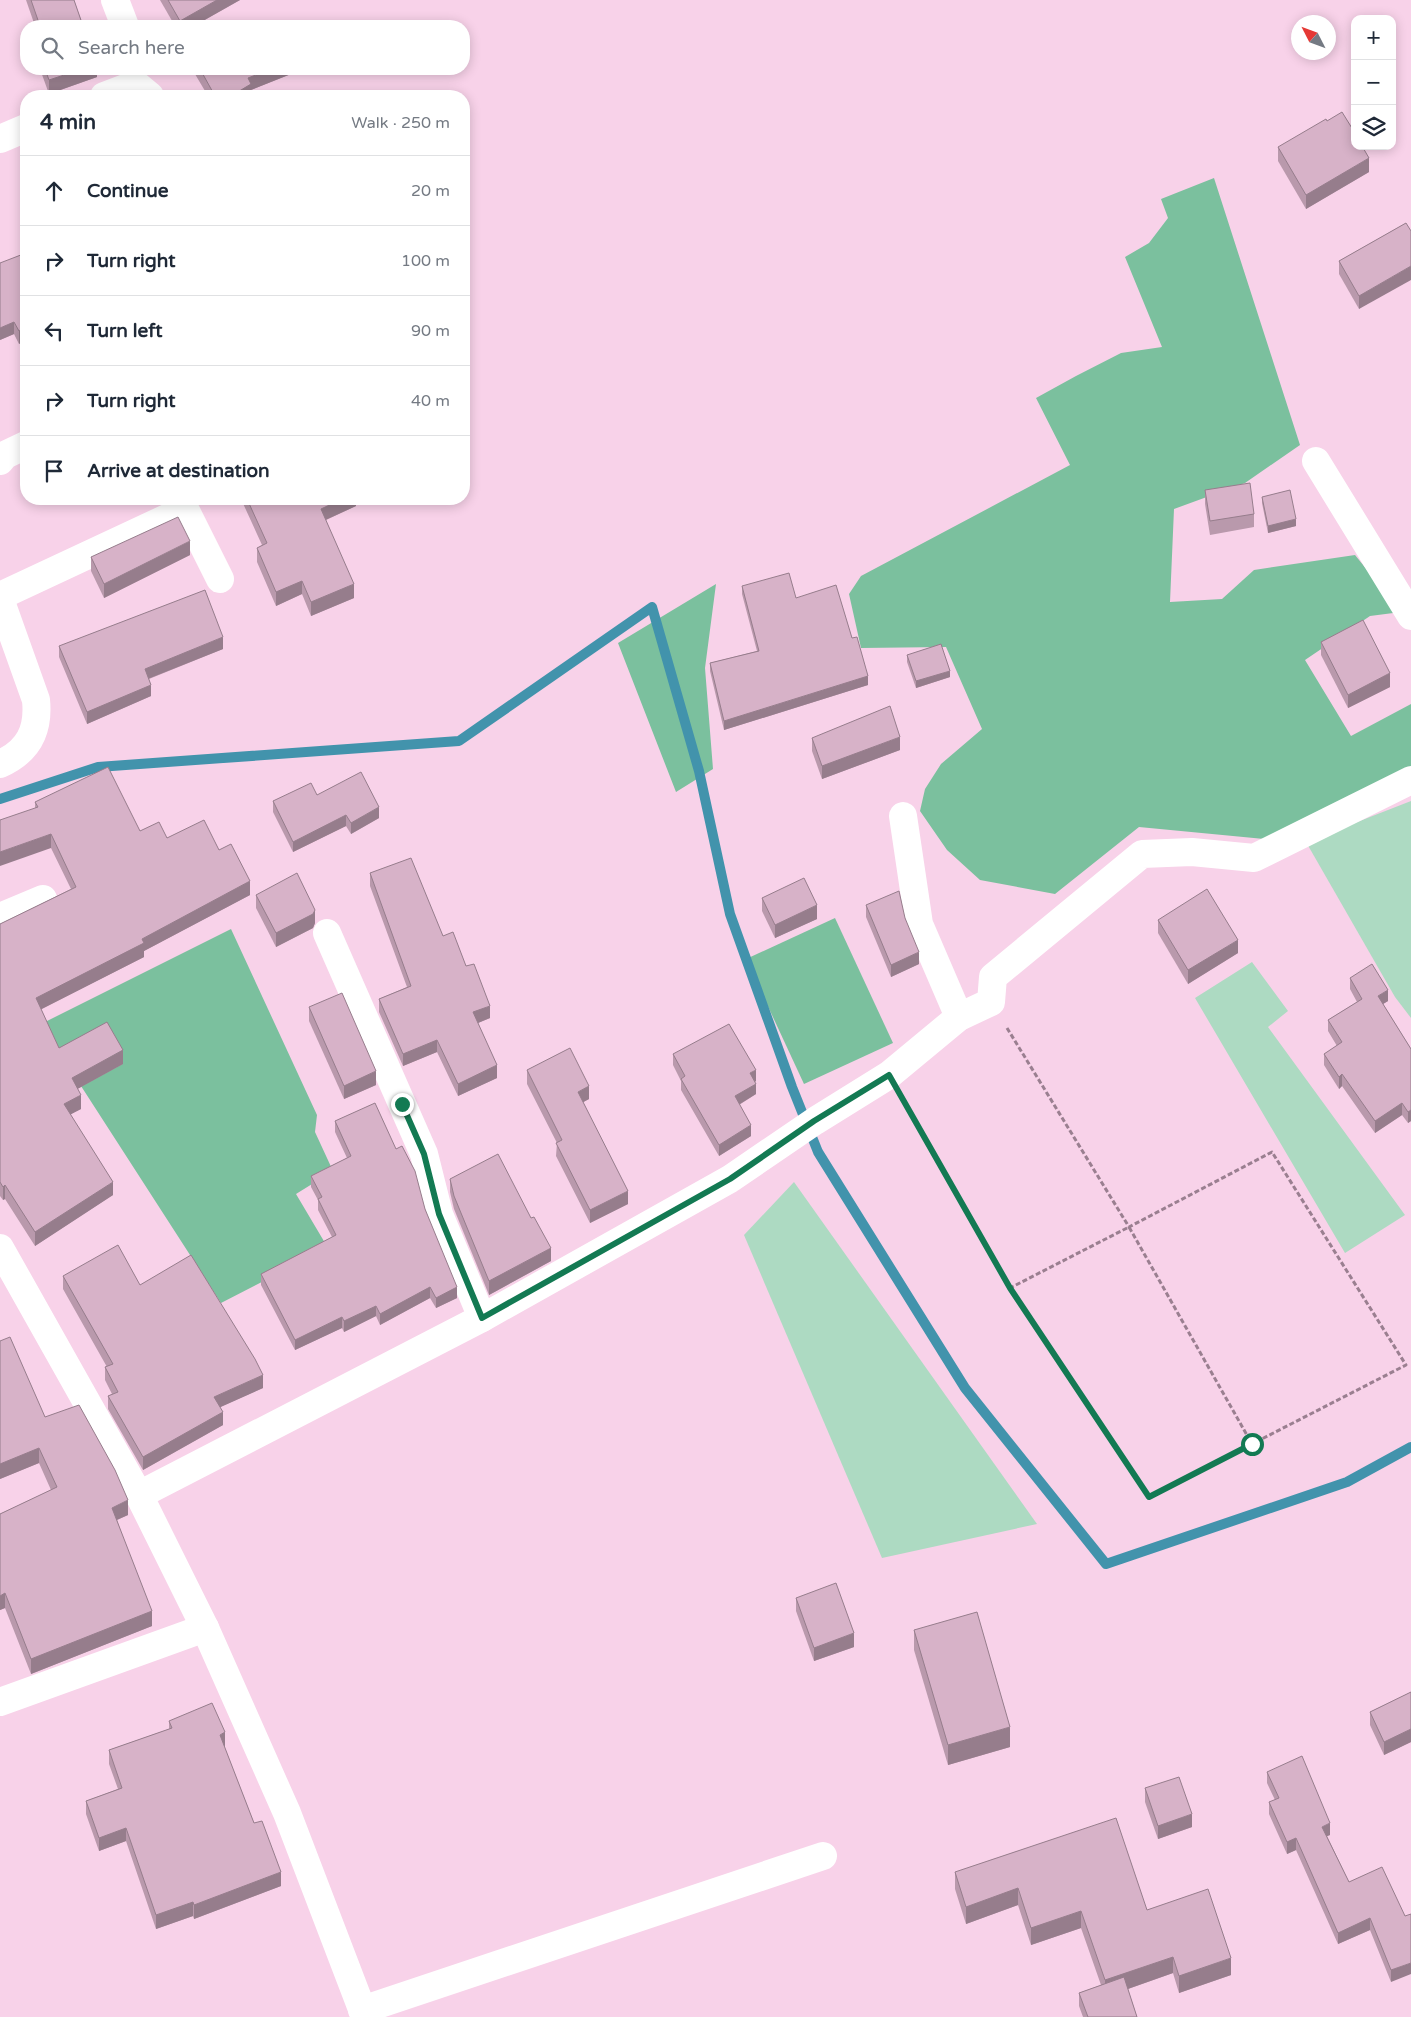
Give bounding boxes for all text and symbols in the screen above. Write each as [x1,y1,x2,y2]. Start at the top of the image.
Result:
north arrow [1291,15,1336,60]
map controls [1351,15,1396,150]
button: + [1351,15,1396,60]
search box [20,20,470,75]
icon: search [38,34,66,62]
text: Search here [78,37,185,59]
button: − [1351,60,1396,105]
button: layers [1351,105,1396,150]
text: 4 min [40,110,96,135]
text: Walk · 250 m [351,113,450,133]
icon: ahead [40,177,68,205]
text: Continue [87,180,169,202]
text: 20 m [411,181,450,201]
icon: right [40,247,68,275]
text: Turn right [87,250,175,272]
text: 100 m [401,251,450,271]
icon: left [40,317,68,345]
text: Turn left [87,320,163,342]
text: 90 m [411,321,450,341]
icon: right [40,387,68,415]
text: Turn right [87,390,175,412]
text: 40 m [411,391,450,411]
icon: arrive [40,457,68,485]
text: Arrive at destination [87,460,270,482]
route end [391,1093,414,1116]
route start [1241,1433,1264,1456]

